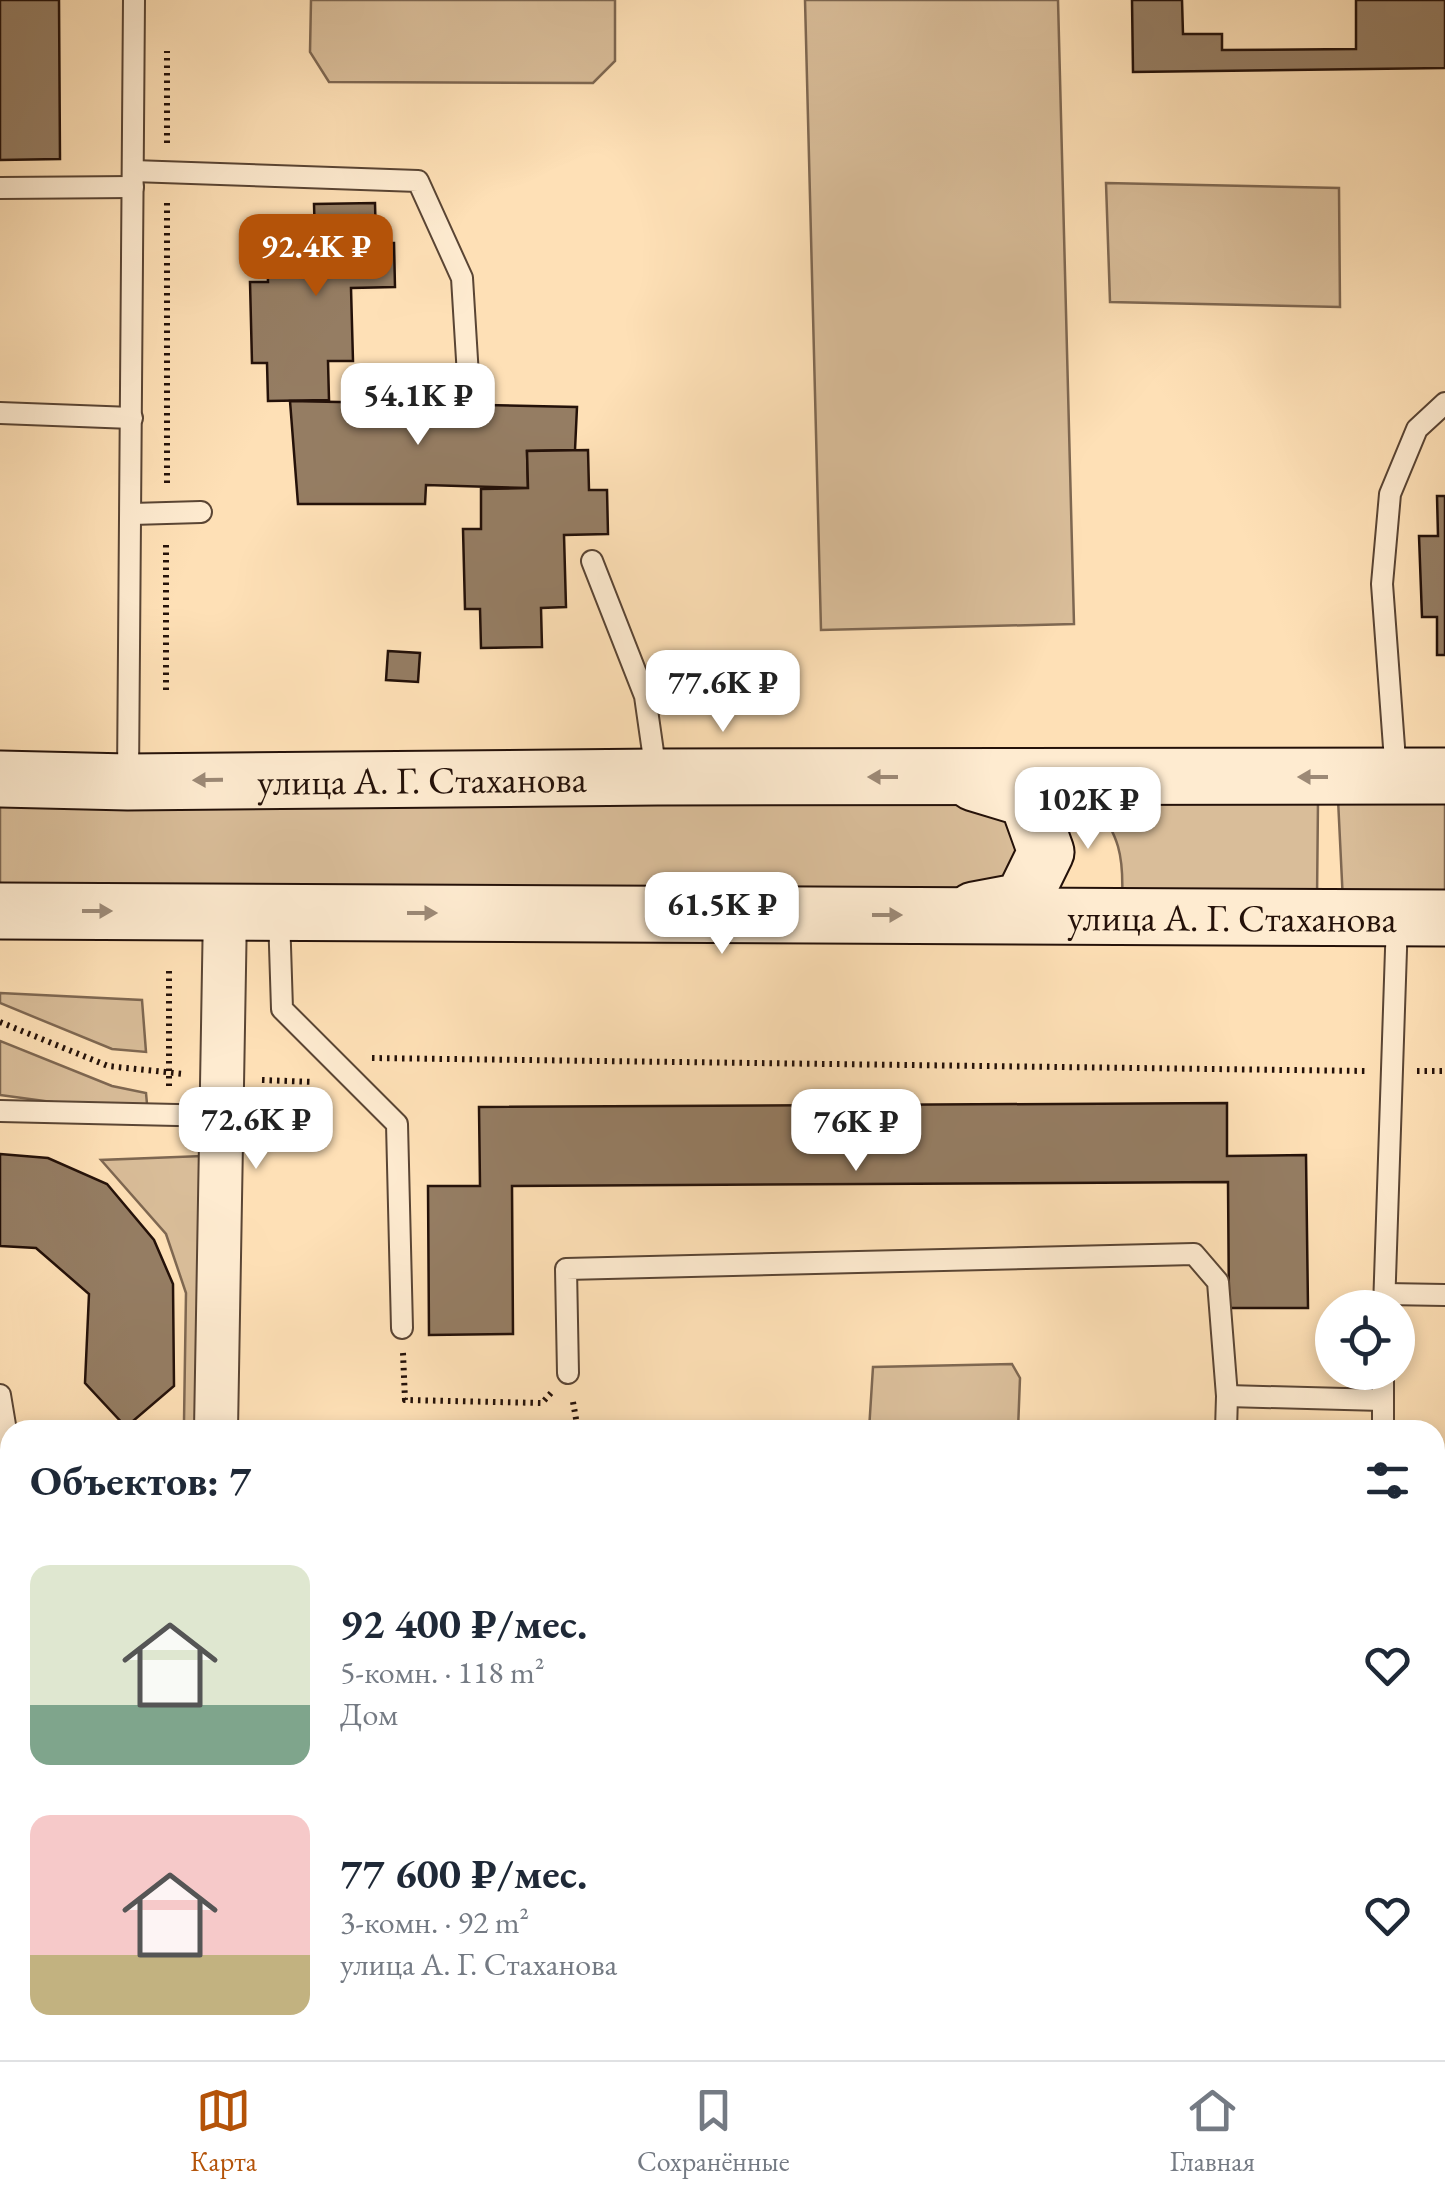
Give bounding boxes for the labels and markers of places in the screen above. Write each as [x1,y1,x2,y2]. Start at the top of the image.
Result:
pin: 92.4K ₽ [224,214,408,299]
pin: 54.1K ₽ [326,363,510,448]
pin: 77.6K ₽ [631,650,815,735]
pin: 102K ₽ [1007,767,1169,852]
pin: 61.5K ₽ [630,872,814,957]
pin: 72.6K ₽ [164,1087,348,1172]
pin: 76K ₽ [786,1089,926,1174]

